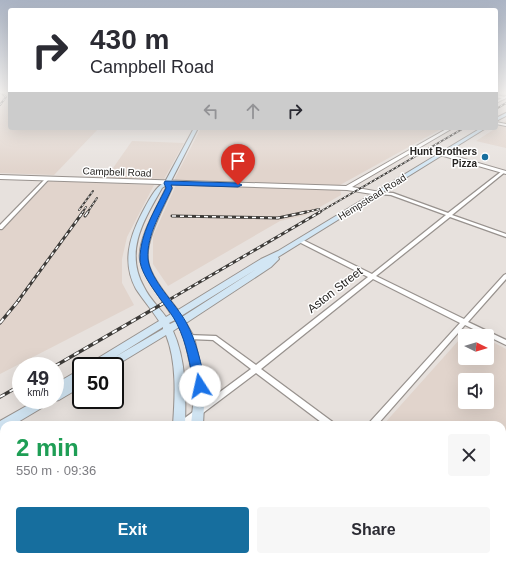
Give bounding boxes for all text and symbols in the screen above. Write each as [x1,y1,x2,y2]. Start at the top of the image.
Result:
icon: right [24,24,76,76]
text: 430 m [90,24,169,55]
text: Campbell Road [90,57,214,77]
icon: left [200,100,222,122]
icon: ahead [242,100,264,122]
icon: right [284,100,306,122]
pin [221,144,255,185]
place label: Hunt Brothers Pizza [410,146,477,169]
icon: arrive [227,150,249,172]
marker: Hunt Brothers Pizza [480,152,490,162]
street label: Campbell Road [82,165,152,179]
street label: Hempstead Road [336,172,408,222]
street label: Aston Street [305,264,366,316]
north arrow [458,329,494,365]
map controls [458,329,494,409]
speed limit sign: 50 [72,357,124,409]
position arrow [179,365,221,407]
text: 49 [27,367,49,389]
button: sound [458,373,494,409]
text: km/h [27,387,49,398]
text: 2 min [16,434,79,461]
button: close [448,434,490,476]
text: 550 m · 09:36 [16,463,96,478]
button: Exit [16,507,249,553]
button: Share [257,507,490,553]

